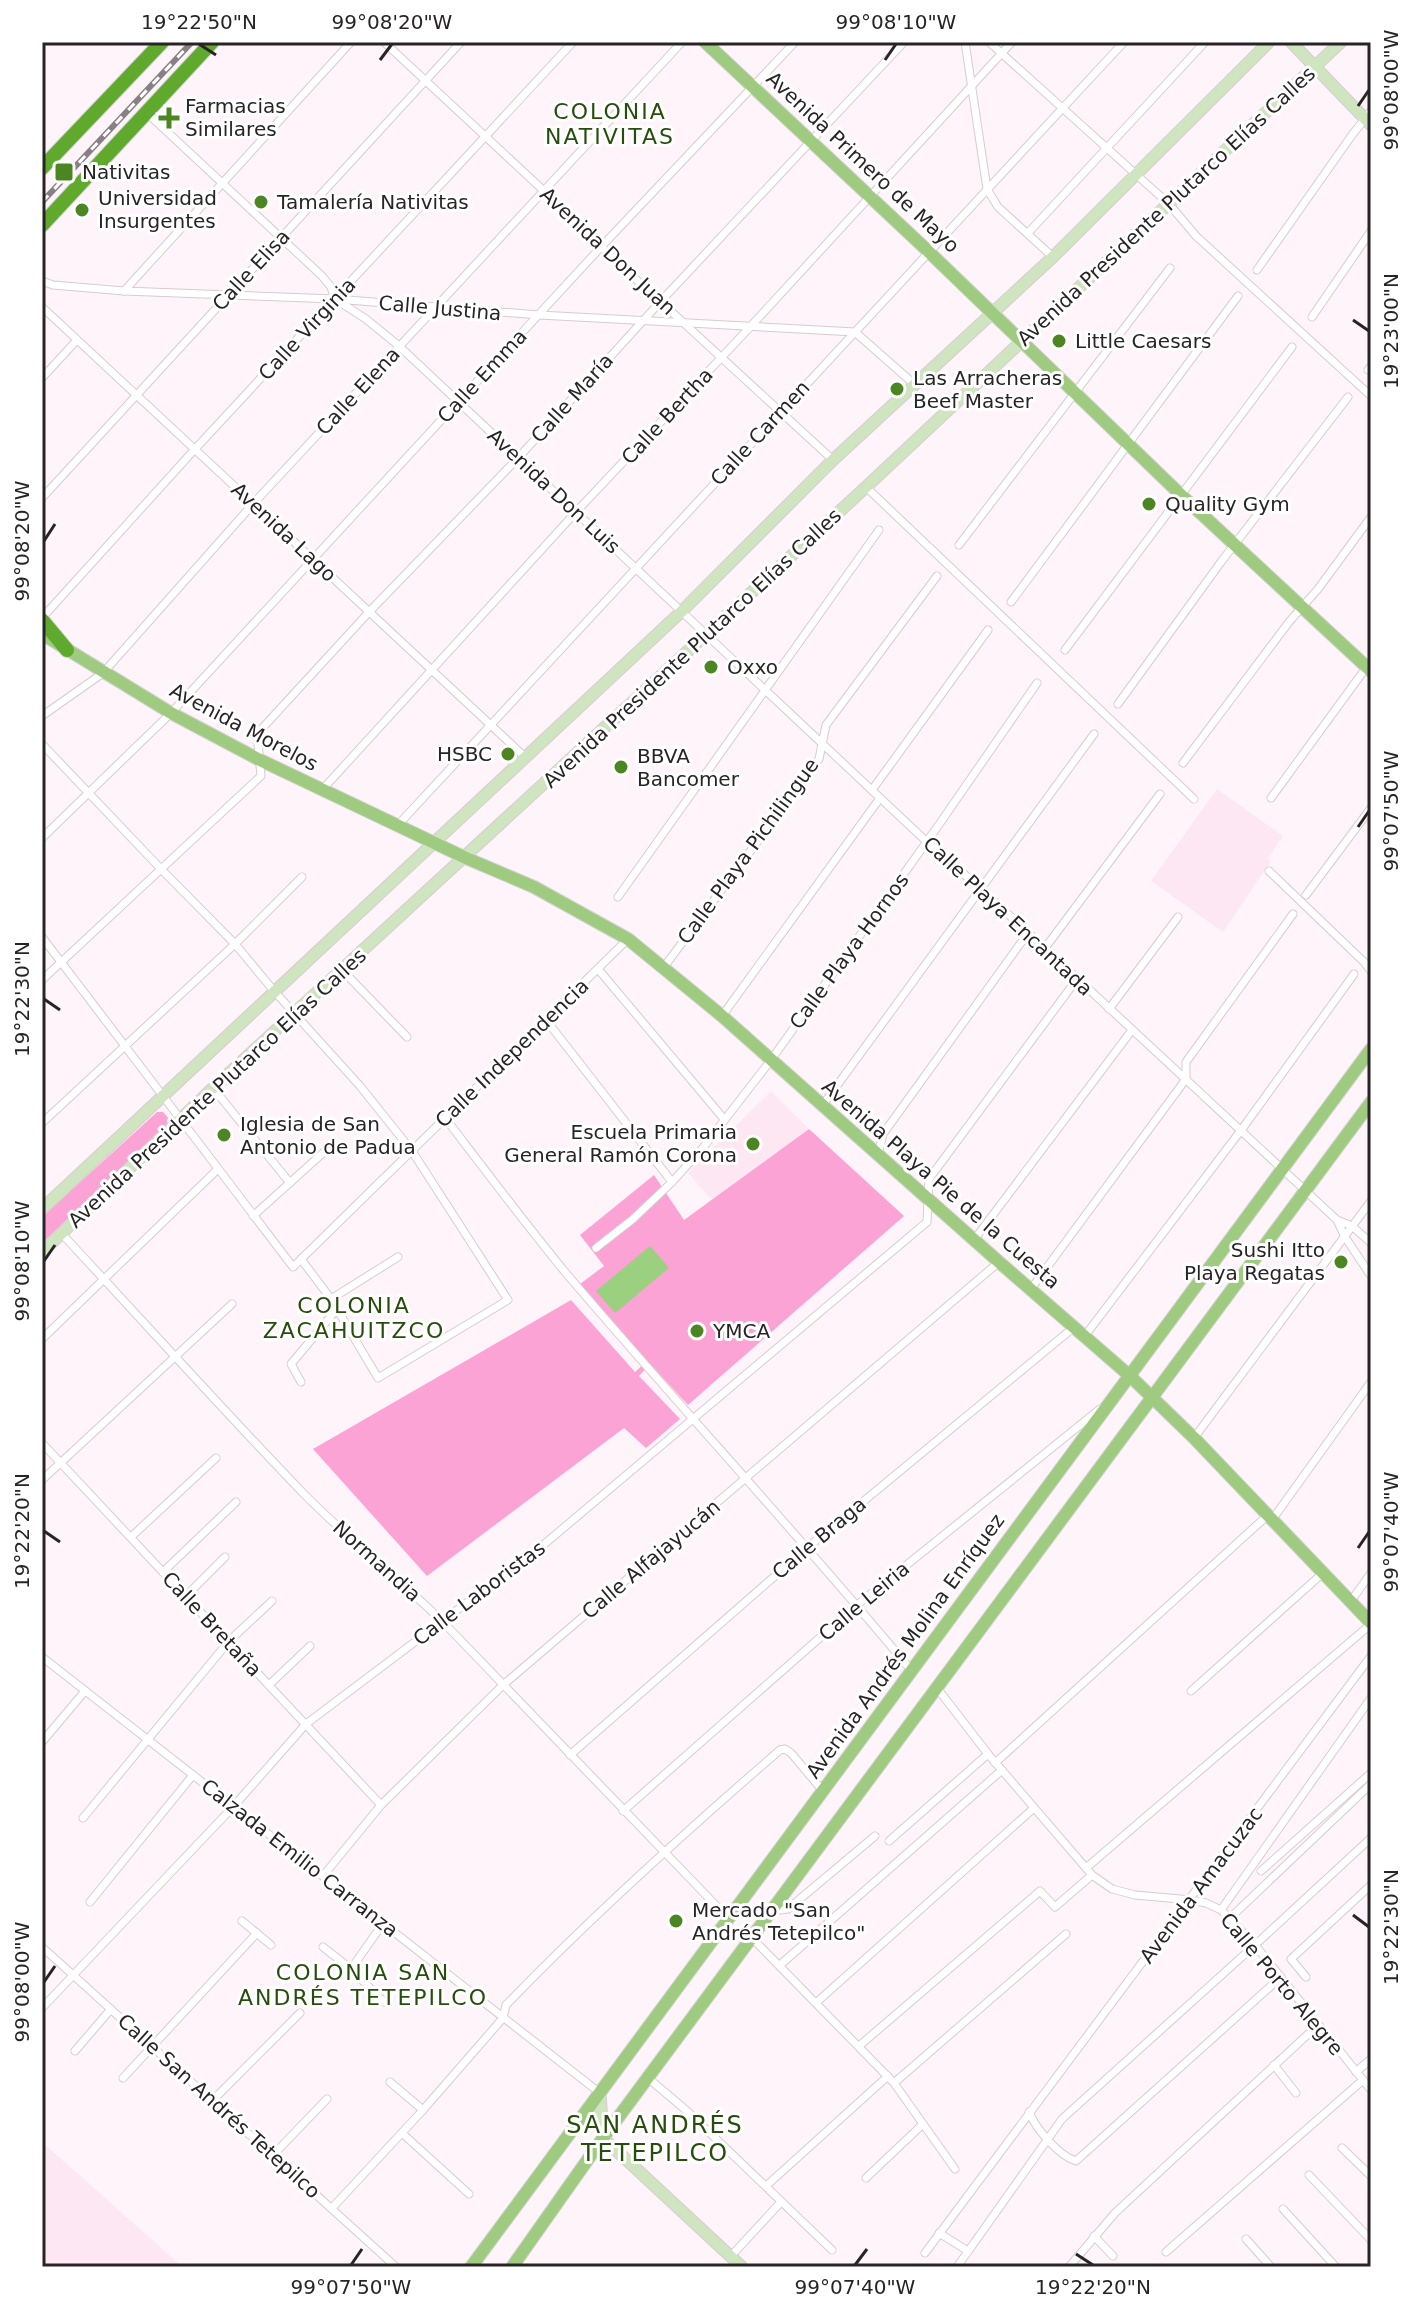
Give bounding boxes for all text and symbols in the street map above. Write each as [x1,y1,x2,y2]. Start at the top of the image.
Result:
text: 19°22'50"N [141,10,257,34]
text: 99°08'20"W [332,10,453,34]
text: 99°08'10"W [836,10,957,34]
text: 99°08'00"W [1379,29,1403,150]
street label: Avenida Presidente Plutarco Elías Calles [1012,61,1320,351]
street label: Avenida Primero de Mayo [762,66,964,258]
place label: Farmacias Similares [185,94,286,141]
district label: COLONIA NATIVITAS [545,99,675,149]
marker: Farmacias Similares [160,109,178,127]
place label: Nativitas [82,160,171,184]
marker: Nativitas [53,161,75,183]
street label: Avenida Don Juan [535,182,681,320]
place label: Universidad Insurgentes [98,186,217,233]
place label: Tamalería Nativitas [276,190,469,214]
marker: Tamalería Nativitas [252,193,270,211]
marker: Universidad Insurgentes [73,201,91,219]
street label: Calle Elisa [207,224,295,316]
street label: Calle Virginia [253,273,361,385]
text: 19°23'00"N [1379,273,1403,389]
street label: Calle Justina [378,291,502,325]
street label: Calle Emma [432,324,532,428]
place label: Little Caesars [1075,329,1211,353]
marker: Little Caesars [1050,332,1068,350]
street label: Calle Elena [311,342,405,440]
street label: Calle María [526,349,618,447]
street label: Calle Bertha [616,363,718,469]
place label: Las Arracheras Beef Master [913,366,1062,413]
street label: Calle Carmen [705,376,815,490]
marker: Las Arracheras Beef Master [888,380,906,398]
street label: Avenida Don Luis [483,423,625,559]
street label: Avenida Lago [227,477,341,587]
text: 99°08'20"W [10,480,34,601]
place label: Quality Gym [1165,492,1290,516]
marker: Quality Gym [1140,495,1158,513]
street label: Avenida Presidente Plutarco Elías Calles [538,503,846,793]
place label: Oxxo [727,655,778,679]
marker: Oxxo [702,658,720,676]
street label: Avenida Morelos [166,678,322,776]
place label: HSBC [437,742,492,766]
place label: BBVA Bancomer [637,744,740,791]
marker: HSBC [499,745,517,763]
text: 99°07'50"W [1379,750,1403,871]
street label: Calle Playa Pichilingue [672,753,824,949]
marker: BBVA Bancomer [612,758,630,776]
street label: Calle Playa Encantada [918,831,1098,1001]
street label: Calle Playa Hornos [784,868,914,1034]
text: 19°22'30"N [10,941,34,1057]
street label: Avenida Presidente Plutarco Elías Calles [63,943,371,1233]
street label: Calle Independencia [430,974,594,1132]
street label: Avenida Playa Pie de la Cuesta [817,1074,1065,1294]
place label: Iglesia de San Antonio de Padua [240,1112,416,1159]
place label: Escuela Primaria General Ramón Corona [504,1120,737,1167]
marker: Iglesia de San Antonio de Padua [215,1126,233,1144]
marker: Escuela Primaria General Ramón Corona [744,1135,762,1153]
text: 99°08'10"W [10,1200,34,1321]
place label: Sushi Itto Playa Regatas [1184,1238,1325,1285]
marker: Sushi Itto Playa Regatas [1332,1253,1350,1271]
district label: COLONIA ZACAHUITZCO [263,1293,445,1343]
place label: YMCA [712,1319,770,1343]
marker: YMCA [688,1322,706,1340]
text: 99°07'40"W [1379,1471,1403,1592]
text: 19°22'20"N [10,1473,34,1589]
street label: Calle Braga [767,1492,871,1584]
street label: Calle Alfajayucán [577,1494,725,1624]
street label: Avenida Andrés Molina Enríquez [801,1509,1009,1783]
street label: Normandia [328,1515,426,1607]
street label: Calle Laboristas [408,1536,550,1650]
street label: Calle Leiria [814,1556,914,1646]
street label: Calle Bretaña [157,1567,267,1681]
street label: Calzada Emilio Carranza [197,1774,403,1942]
street label: Avenida Amacuzac [1135,1802,1267,1968]
text: 19°22'30"N [1379,1869,1403,1985]
place label: Mercado "San Andrés Tetepilco" [692,1898,865,1945]
street label: Calle Porto Alegre [1215,1908,1349,2060]
marker: Mercado "San Andrés Tetepilco" [667,1912,685,1930]
text: 99°08'00"W [10,1921,34,2042]
district label: COLONIA SAN ANDRÉS TETEPILCO [238,1960,488,2010]
street label: Calle San Andrés Tetepilco [113,2009,325,2203]
district label: SAN ANDRÉS TETEPILCO [566,2110,744,2167]
text: 99°07'50"W [291,2275,412,2299]
text: 99°07'40"W [795,2275,916,2299]
text: 19°22'20"N [1035,2275,1151,2299]

